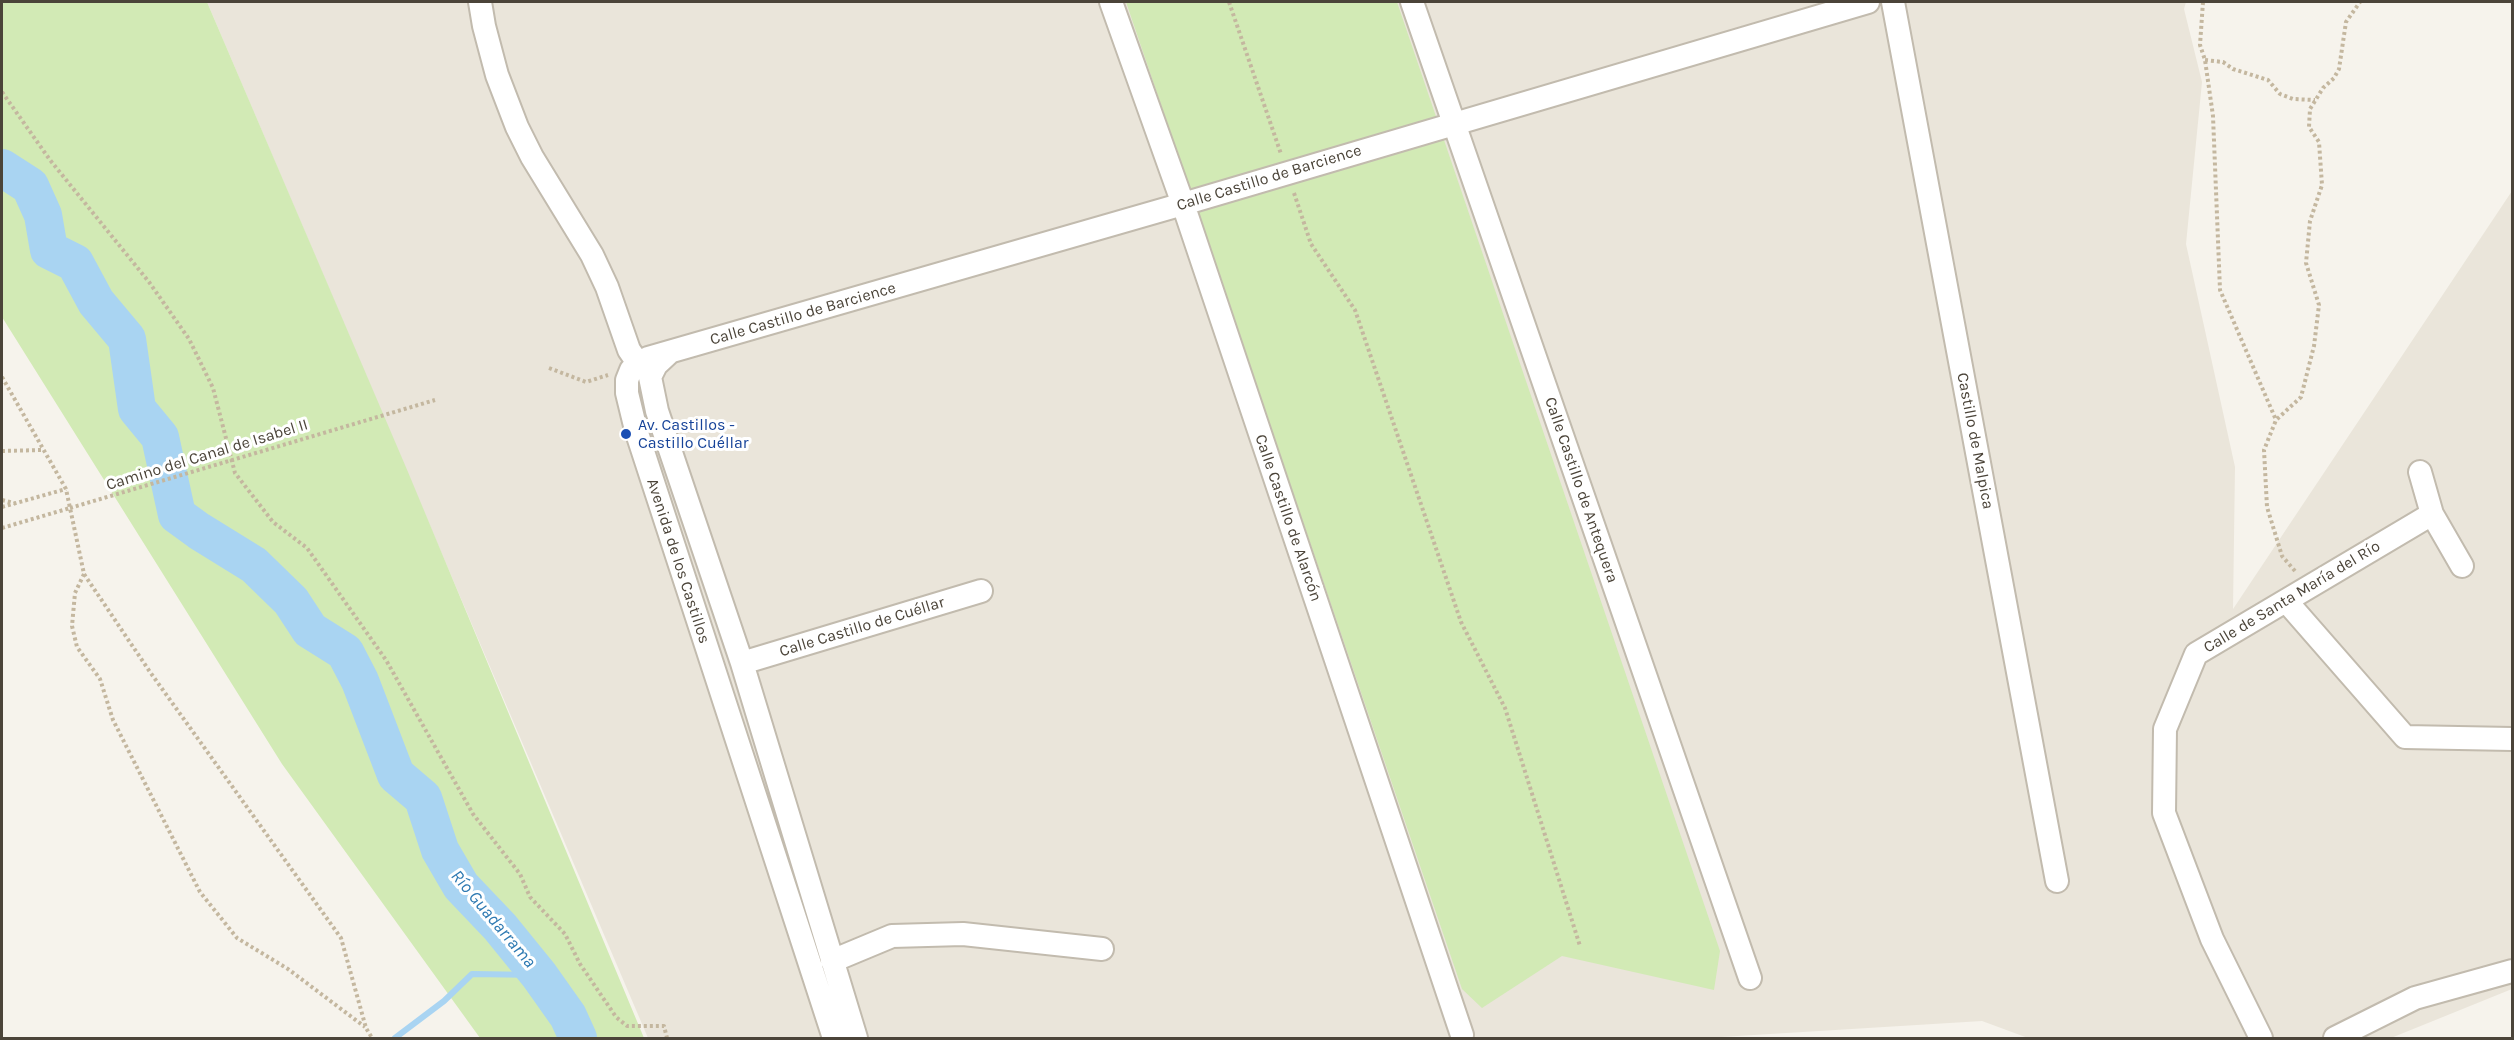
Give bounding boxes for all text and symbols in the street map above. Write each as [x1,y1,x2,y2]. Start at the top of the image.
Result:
street label: Calle Castillo de Barcience [1174,141,1364,215]
street label: Calle Castillo de Barcience [708,278,898,350]
street label: Castillo de Malpica [1952,371,1998,511]
street label: Calle Castillo de Antequera [1540,395,1622,585]
street label: Camino del Canal de Isabel II [104,415,310,495]
place label: Av. Castillos - Castillo Cuéllar [638,415,749,453]
marker: Av. Castillos - Castillo Cuéllar [619,427,633,441]
street label: Calle Castillo de Alarcón [1250,432,1326,604]
street label: Avenida de los Castillos [642,476,714,646]
street label: Calle de Santa María del Río [2200,537,2384,657]
street label: Calle Castillo de Cuéllar [777,593,947,661]
water label: Río Guadarrama [446,866,540,972]

